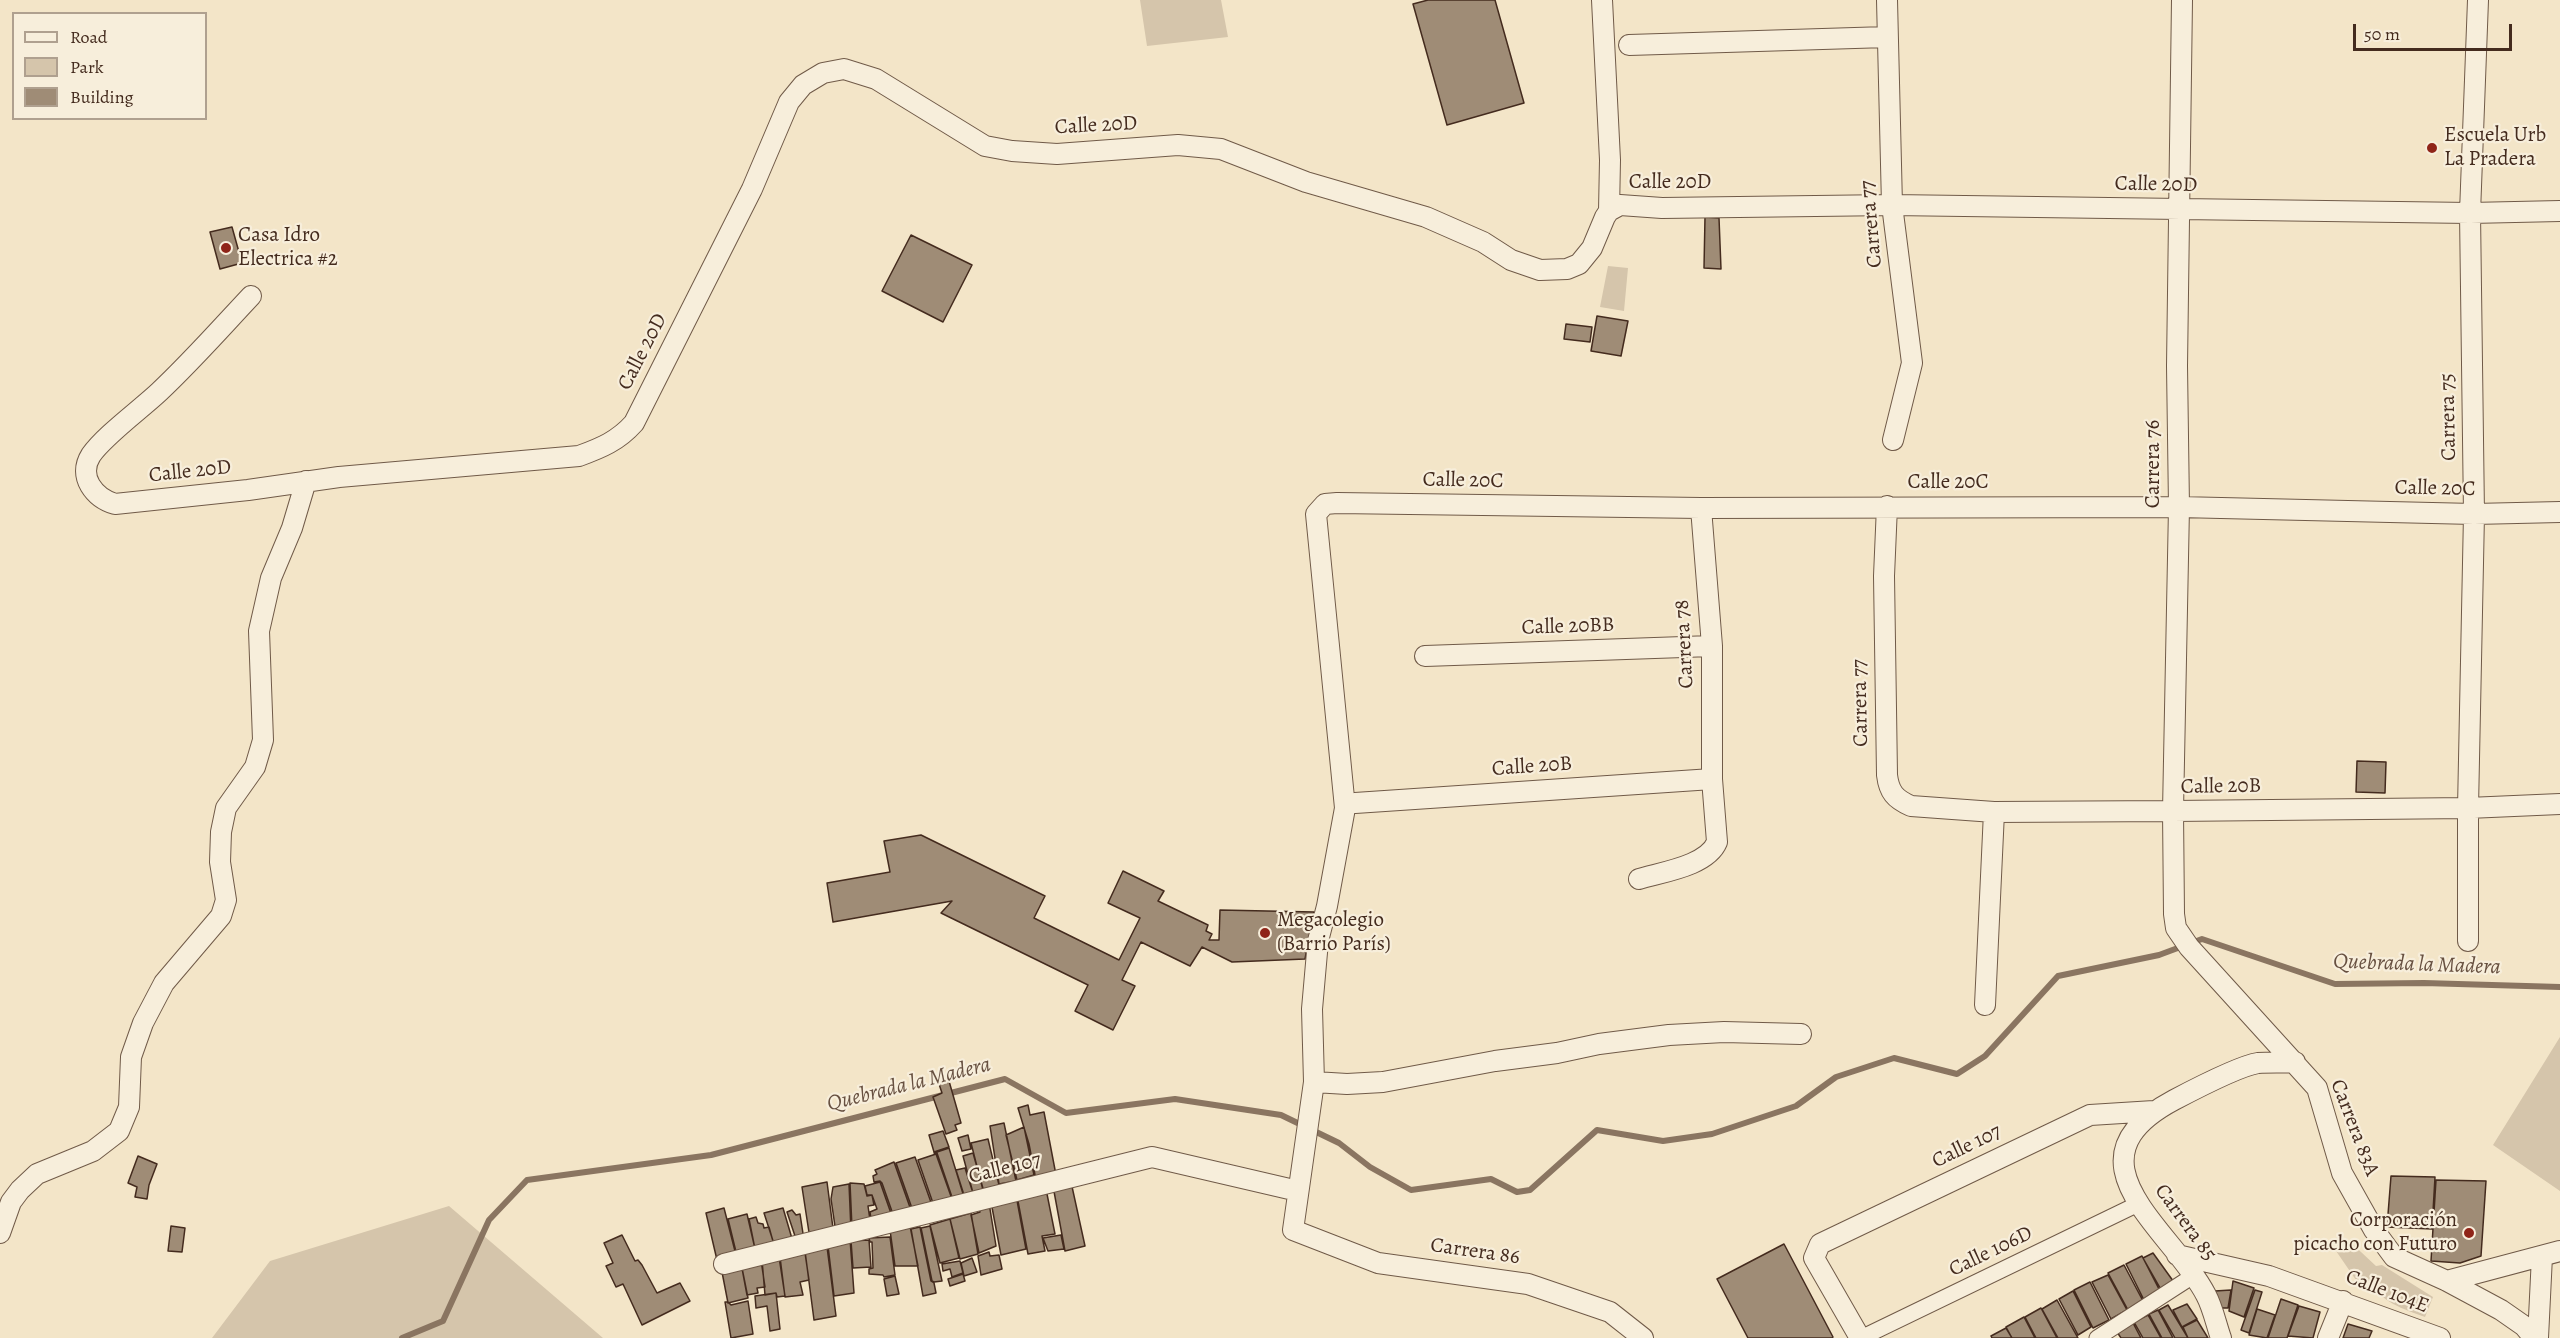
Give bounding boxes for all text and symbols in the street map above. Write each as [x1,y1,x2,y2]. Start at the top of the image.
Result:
legend [12,12,207,120]
scale bar [2356,12,2515,50]
text: 50 m [2364,22,2400,46]
text: Road [70,25,107,49]
text: Park [70,55,104,79]
text: Building [70,85,134,109]
street label: Calle 20D [1054,111,1138,141]
place label: Escuela Urb La Pradera [2444,123,2546,173]
marker: Escuela Urb La Pradera [2425,141,2439,155]
street label: Calle 20D [1629,170,1711,196]
street label: Calle 20D [2114,172,2198,198]
street label: Carrera 77 [1856,179,1888,269]
place label: Casa Idro Electrica #2 [238,223,338,273]
marker: Casa Idro Electrica #2 [219,241,233,255]
street label: Calle 20D [613,309,673,395]
street label: Carrera 75 [2436,373,2462,461]
street label: Carrera 76 [2141,420,2167,508]
street label: Calle 20D [148,455,232,489]
street label: Calle 20C [1422,468,1504,494]
street label: Calle 20C [1907,470,1989,496]
street label: Calle 20C [2394,476,2476,502]
street label: Carrera 78 [1670,599,1700,689]
street label: Calle 20BB [1521,613,1615,641]
street label: Carrera 77 [1848,659,1874,747]
street label: Calle 20B [1491,752,1573,782]
street label: Calle 20B [2181,774,2261,800]
place label: Megacolegio (Barrio París) [1277,908,1391,958]
marker: Megacolegio (Barrio París) [1258,926,1272,940]
water label: Quebrada la Madera [2333,949,2501,981]
water label: Quebrada la Madera [825,1052,993,1118]
street label: Carrera 83A [2324,1076,2384,1180]
street label: Calle 107 [1928,1119,2006,1175]
street label: Calle 107 [966,1148,1044,1190]
street label: Carrera 85 [2149,1180,2221,1266]
place label: Corporación picacho con Futuro [2293,1208,2457,1258]
street label: Calle 106D [1945,1221,2037,1283]
marker: Corporación picacho con Futuro [2462,1226,2476,1240]
street label: Carrera 86 [1429,1233,1521,1271]
street label: Calle 104E [2342,1265,2432,1319]

